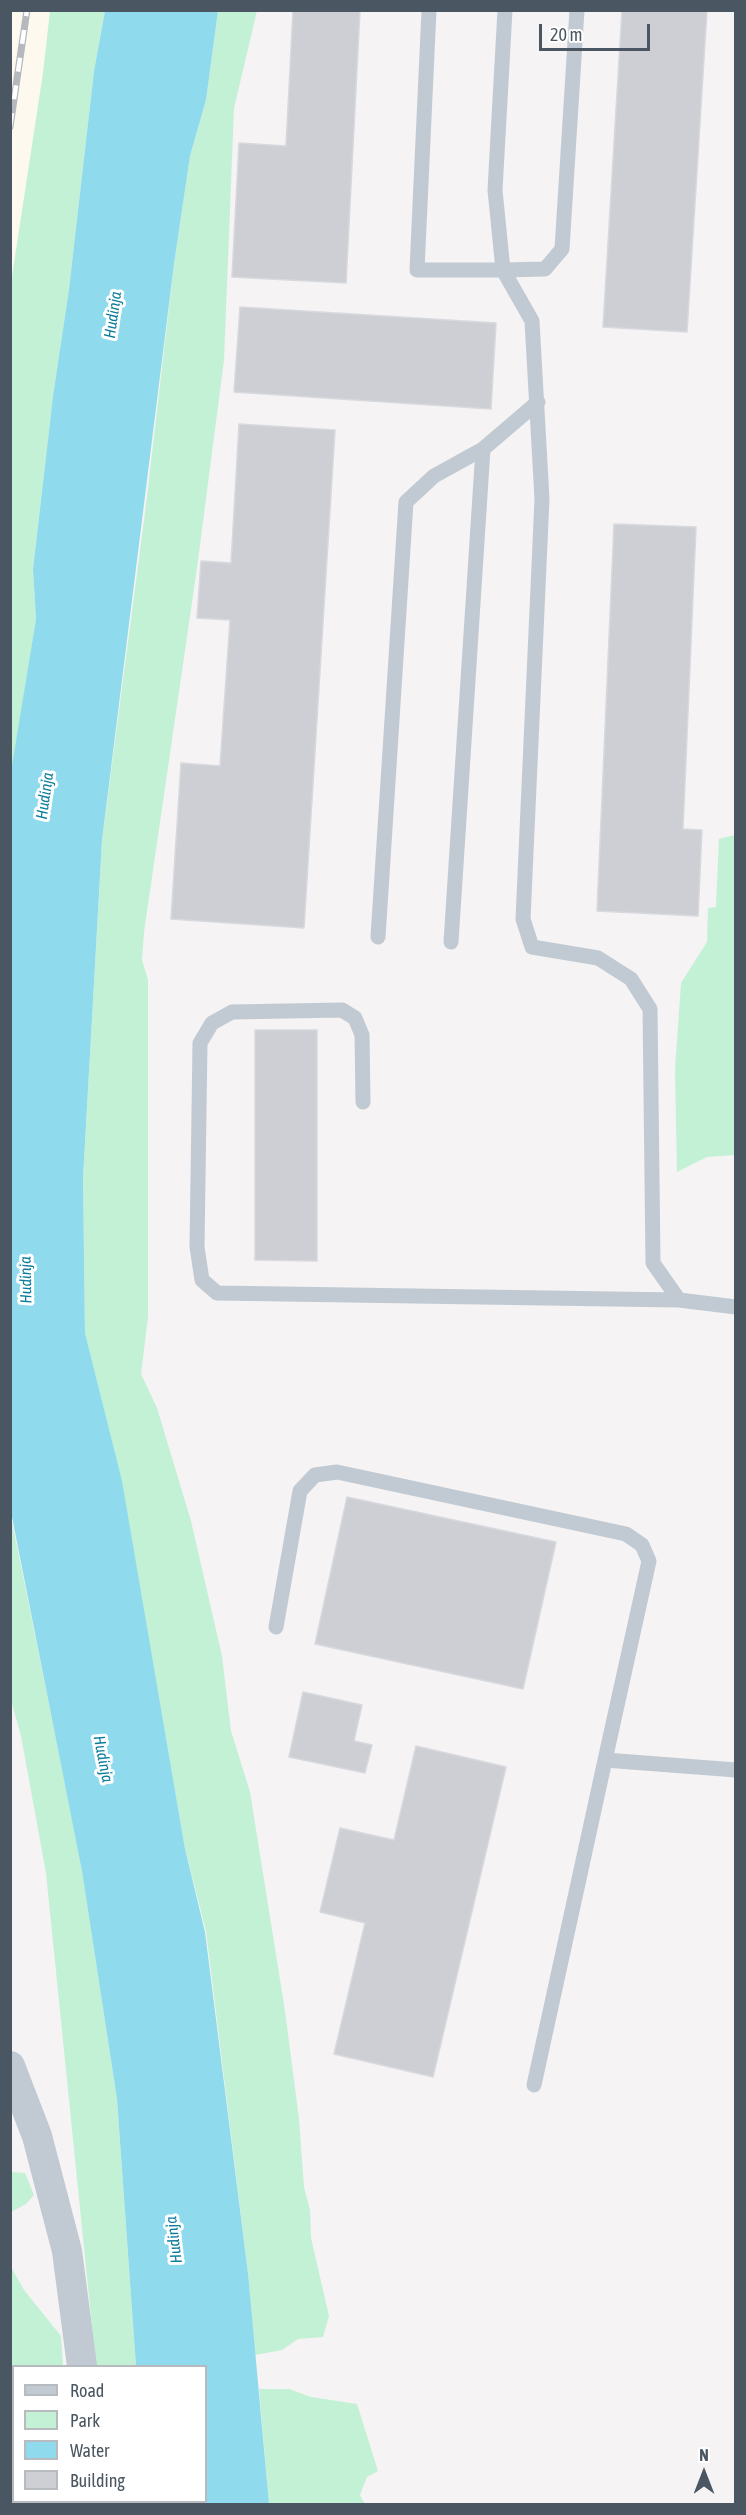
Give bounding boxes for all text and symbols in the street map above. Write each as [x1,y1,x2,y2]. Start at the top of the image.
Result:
scale bar [542,12,653,50]
text: 20 m [550,24,582,45]
water label: Hudinja [100,290,126,340]
water label: Hudinja [32,771,58,821]
water label: Hudinja [16,1256,36,1304]
water label: Hudinja [89,1734,117,1784]
water label: Hudinja [162,2215,186,2265]
legend [12,2365,207,2503]
text: Road [70,2380,104,2401]
text: Park [70,2410,100,2431]
text: Water [70,2440,109,2461]
north arrow [674,2443,734,2503]
text: N [699,2446,709,2464]
text: Building [70,2470,125,2491]

